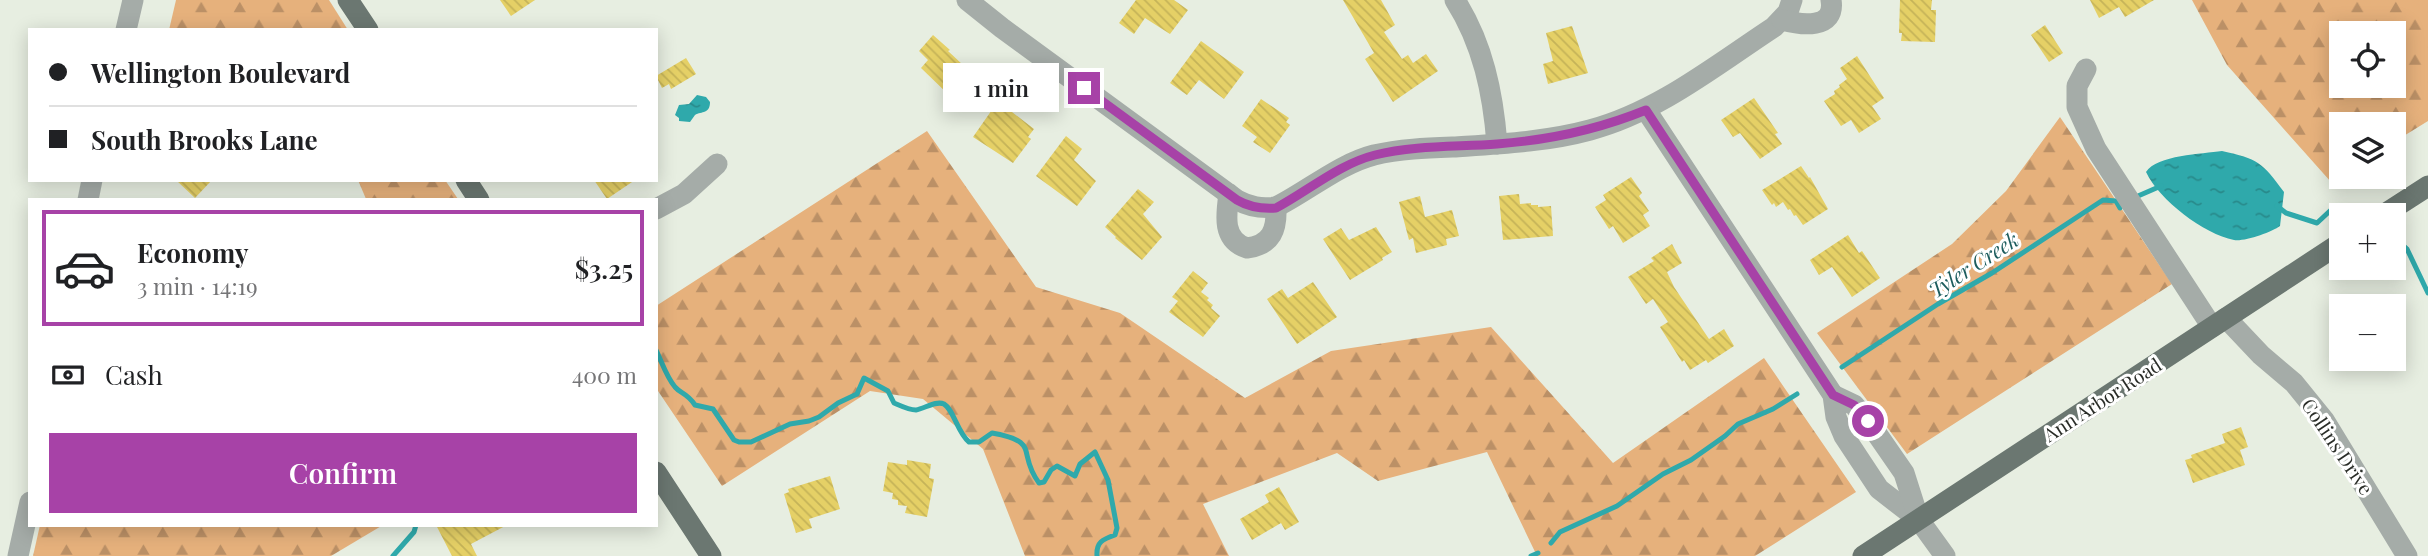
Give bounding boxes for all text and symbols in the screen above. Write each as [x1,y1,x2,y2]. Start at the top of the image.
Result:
map controls [2329,21,2406,371]
button: locate [2329,21,2406,98]
text: Wellington Boulevard [91,55,350,90]
callout: 1 min [944,64,1060,112]
text: 1 min [973,72,1029,103]
route end [1068,72,1100,104]
button: layers [2329,112,2406,189]
text: South Brooks Lane [91,122,318,157]
button: + [2329,203,2406,280]
water label: Tyler Creek [1923,224,2023,303]
text: Economy [137,235,248,270]
icon: car [53,237,116,300]
text: $3.25 [575,251,633,286]
text: 3 min · 14:19 [137,270,258,301]
button: − [2329,294,2406,371]
street label: Ann Arbor Road [2037,351,2166,447]
icon: cash [49,356,87,394]
text: Cash [105,357,163,392]
text: 400 m [572,359,637,390]
street label: Collins Drive [2296,393,2380,499]
route start [1852,405,1884,437]
button: Confirm [49,433,637,513]

